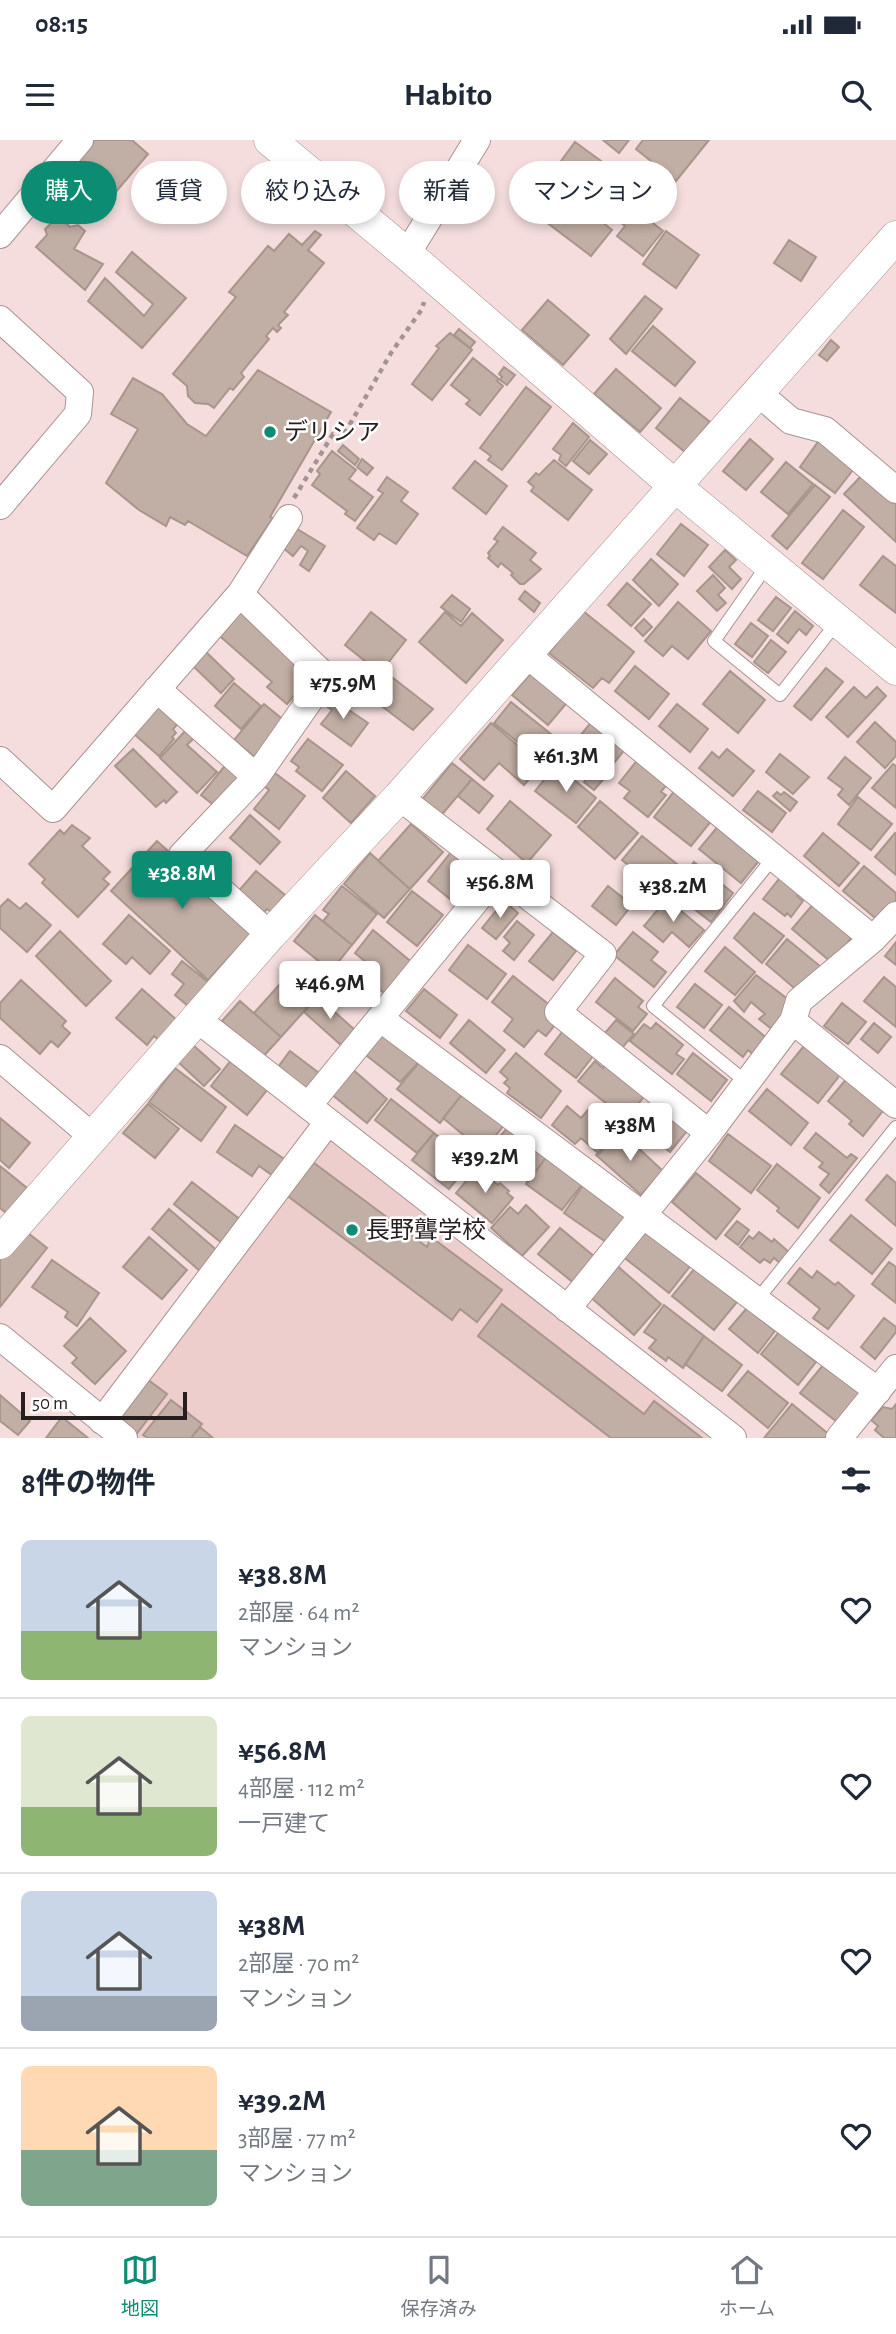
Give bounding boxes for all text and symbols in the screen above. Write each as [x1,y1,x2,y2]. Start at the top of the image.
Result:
text: 08:15 [35,11,88,37]
icon: menu [21,76,59,114]
icon: search [837,76,875,114]
text: Habito [404,79,492,111]
chip: 購入 [21,161,117,224]
chip: 賃貸 [131,161,227,224]
chip: 絞り込み [241,161,385,224]
chip: 新着 [399,161,495,224]
chip: マンション [509,161,677,224]
place label: デリシア [284,419,380,445]
marker: デリシア [262,424,278,440]
pin: ¥75.9M [286,662,400,721]
text: ¥75.9M [310,672,376,695]
pin: ¥61.3M [509,734,623,794]
text: ¥61.3M [534,745,599,768]
pin: ¥38.8M [125,852,239,911]
pin: ¥56.8M [443,860,557,920]
text: ¥38.8M [148,862,216,885]
pin: ¥38.2M [616,864,730,924]
text: ¥56.8M [466,871,534,894]
text: ¥38.2M [639,875,707,898]
pin: ¥46.9M [273,962,387,1021]
text: ¥46.9M [295,972,365,995]
pin: ¥38M [589,1104,671,1163]
text: ¥38M [604,1114,656,1137]
pin: ¥39.2M [428,1136,542,1195]
text: ¥39.2M [451,1146,519,1169]
place label: 長野聾学校 [366,1217,486,1243]
marker: 長野聾学校 [344,1222,360,1238]
scale bar [21,1389,187,1421]
text: 50 m [32,1394,68,1413]
icon: filters [837,1461,875,1499]
text: 8件の物件 [21,1469,156,1499]
text: ¥38.8M [238,1560,327,1590]
icon: home [77,1568,161,1652]
icon: heart [837,1591,875,1629]
text: 2部屋 · 64 m² [238,1602,359,1625]
text: マンション [238,1637,353,1660]
text: ¥56.8M [238,1736,327,1766]
icon: home [77,1744,161,1828]
icon: heart [837,1767,875,1805]
text: 4部屋 · 112 m² [238,1778,364,1801]
text: 一戸建て [238,1813,330,1836]
text: ¥38M [238,1911,305,1941]
icon: home [77,1919,161,2003]
icon: heart [837,1942,875,1980]
text: 2部屋 · 70 m² [238,1953,359,1976]
text: マンション [238,1988,353,2011]
text: ¥39.2M [238,2086,326,2116]
icon: home [77,2094,161,2178]
icon: heart [837,2117,875,2155]
text: 3部屋 · 77 m² [238,2128,356,2151]
text: マンション [238,2163,353,2186]
tab: 地図 [121,2251,159,2321]
tab: 保存済み [401,2251,477,2321]
tab: ホーム [719,2251,775,2321]

